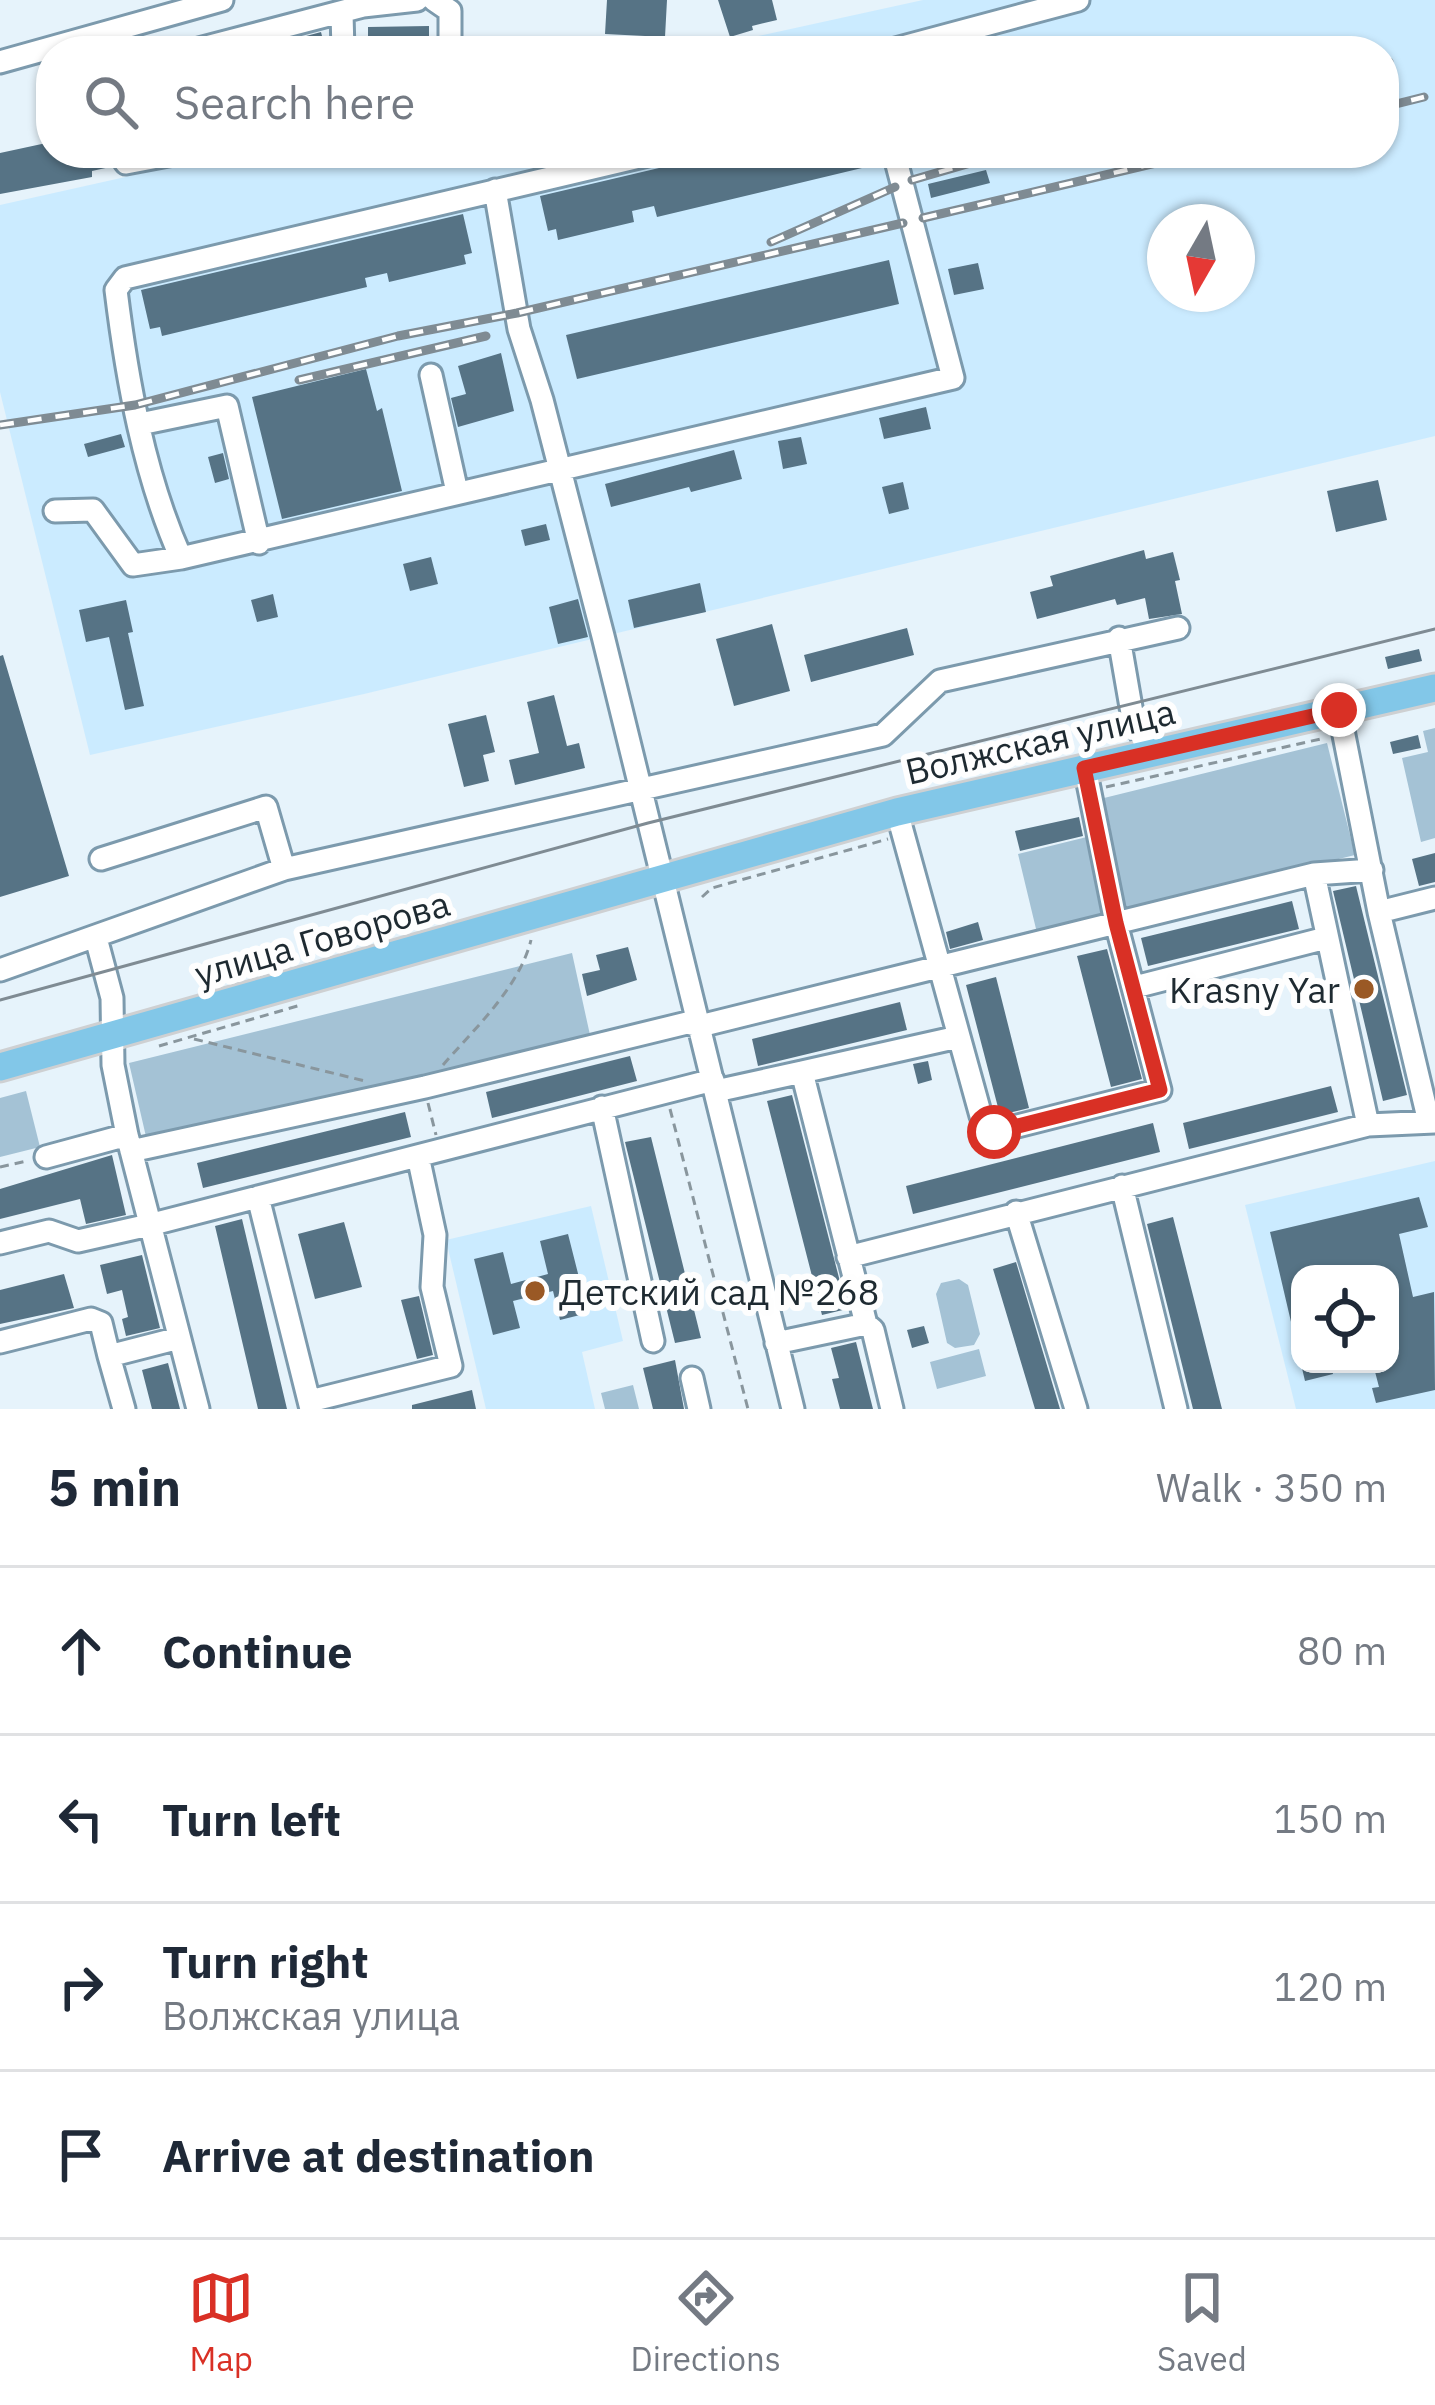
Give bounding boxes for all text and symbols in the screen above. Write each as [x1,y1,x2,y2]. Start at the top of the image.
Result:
search box [36,36,1399,168]
icon: search [78,69,144,135]
text: Search here [174,73,415,131]
north arrow [1147,204,1255,312]
route end [1312,683,1366,737]
street label: Волжская улица [901,687,1179,795]
street label: улица Говорова [189,879,455,997]
place label: Krasny Yar [1169,966,1340,1013]
marker: Krasny Yar [1351,976,1377,1002]
route start [967,1105,1021,1159]
map controls [1291,1265,1399,1373]
button: locate [1291,1265,1399,1373]
place label: Детский сад №268 [559,1268,879,1315]
marker: Детский сад №268 [522,1278,548,1304]
text: 5 min [48,1454,181,1520]
text: Walk · 350 m [1156,1462,1387,1513]
icon: ahead [48,1618,114,1684]
text: Continue [162,1622,353,1680]
text: 80 m [1297,1625,1387,1676]
icon: left [48,1786,114,1852]
text: Turn left [162,1790,341,1848]
text: 150 m [1274,1793,1387,1844]
text: Turn right [162,1932,369,1990]
icon: right [48,1954,114,2020]
text: 120 m [1274,1961,1387,2012]
text: Волжская улица [162,1990,460,2041]
icon: arrive [48,2122,114,2188]
text: Arrive at destination [162,2126,595,2184]
tab: Map [188,2265,254,2380]
tab: Directions [631,2265,781,2380]
tab: Saved [1157,2265,1247,2380]

